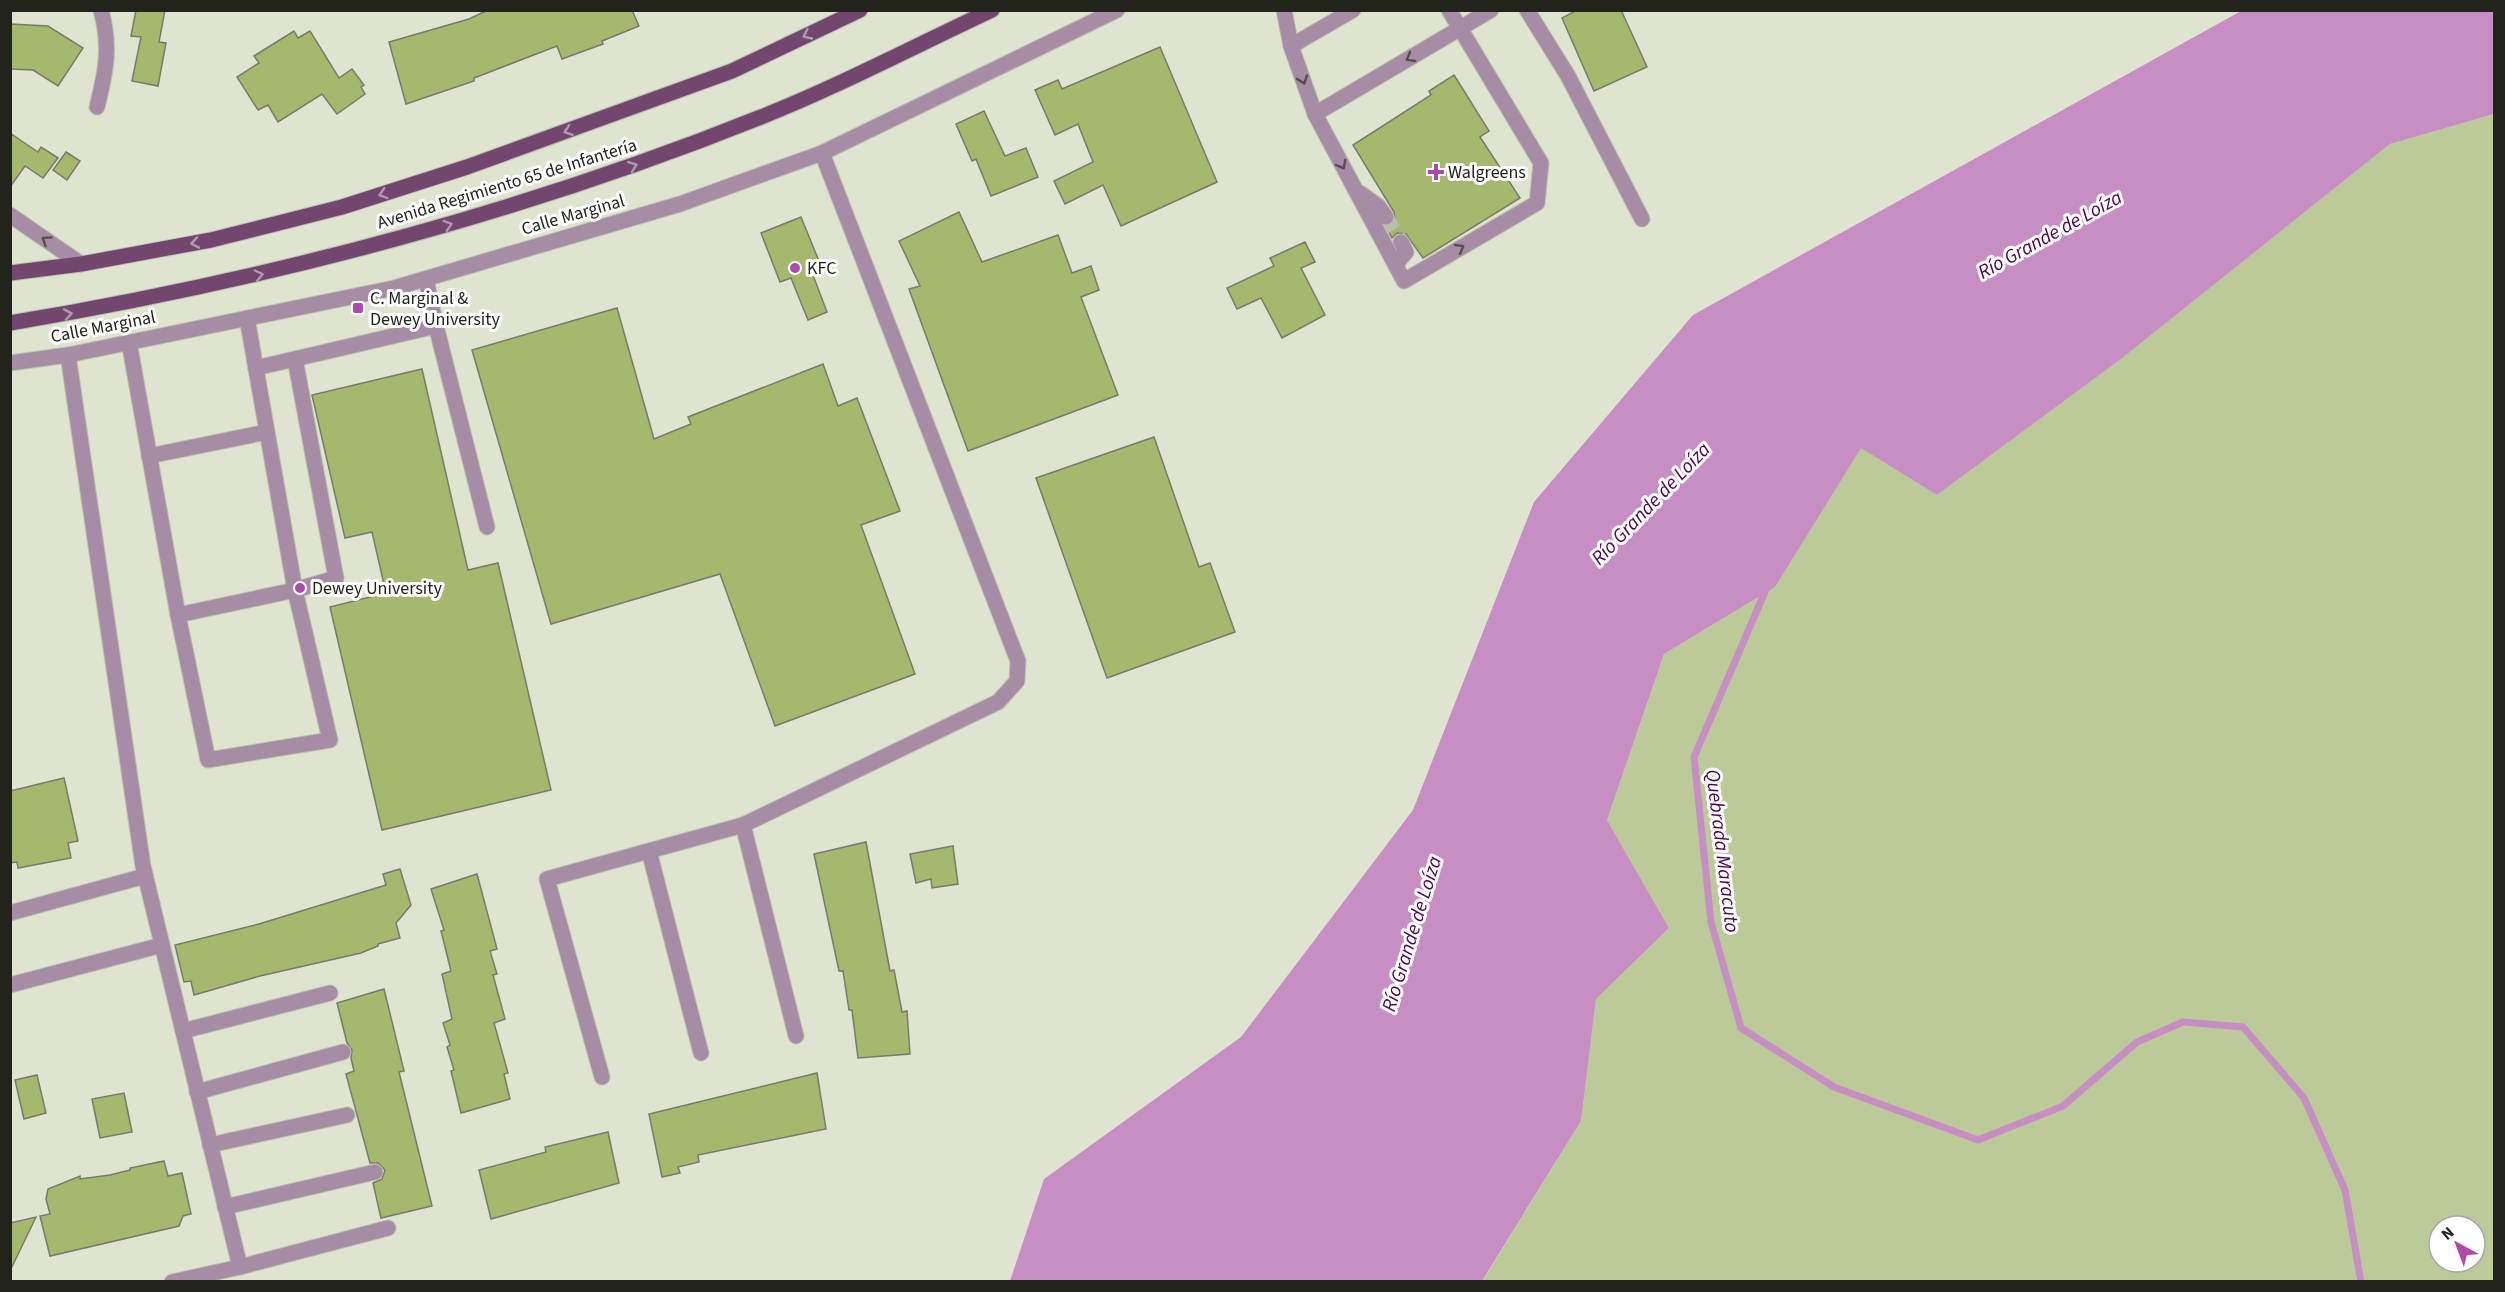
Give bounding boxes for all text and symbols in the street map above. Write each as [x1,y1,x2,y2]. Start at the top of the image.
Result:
one-way arrow [802,28,813,40]
one-way arrow [1406,51,1416,62]
one-way arrow [1295,74,1308,85]
one-way arrow [563,124,574,137]
street label: Avenida Regimiento 65 de Infantería [374,133,640,235]
one-way arrow [1335,159,1347,170]
one-way arrow [627,160,638,173]
place label: Walgreens [1448,160,1526,185]
marker: Walgreens [1429,165,1443,179]
water label: Río Grande de Loíza [1973,184,2127,286]
one-way arrow [378,187,389,199]
street label: Calle Marginal [518,188,628,242]
one-way arrow [442,220,453,232]
one-way arrow [41,236,52,247]
one-way arrow [190,237,199,249]
one-way arrow [1454,244,1464,256]
place label: KFC [807,256,836,281]
marker: KFC [788,261,802,275]
one-way arrow [254,270,264,283]
place label: C. Marginal & Dewey University [370,286,500,332]
marker: C. Marginal & Dewey University [351,301,365,315]
street label: Calle Marginal [48,305,158,349]
one-way arrow [63,308,73,321]
water label: Río Grande de Loíza [1585,436,1717,572]
place label: Dewey University [312,576,442,601]
marker: Dewey University [293,581,307,595]
water label: Quebrada Maracuto [1698,768,1746,934]
water label: Río Grande de Loíza [1375,853,1449,1015]
north arrow [2427,1214,2487,1274]
text: N [2437,1222,2459,1245]

